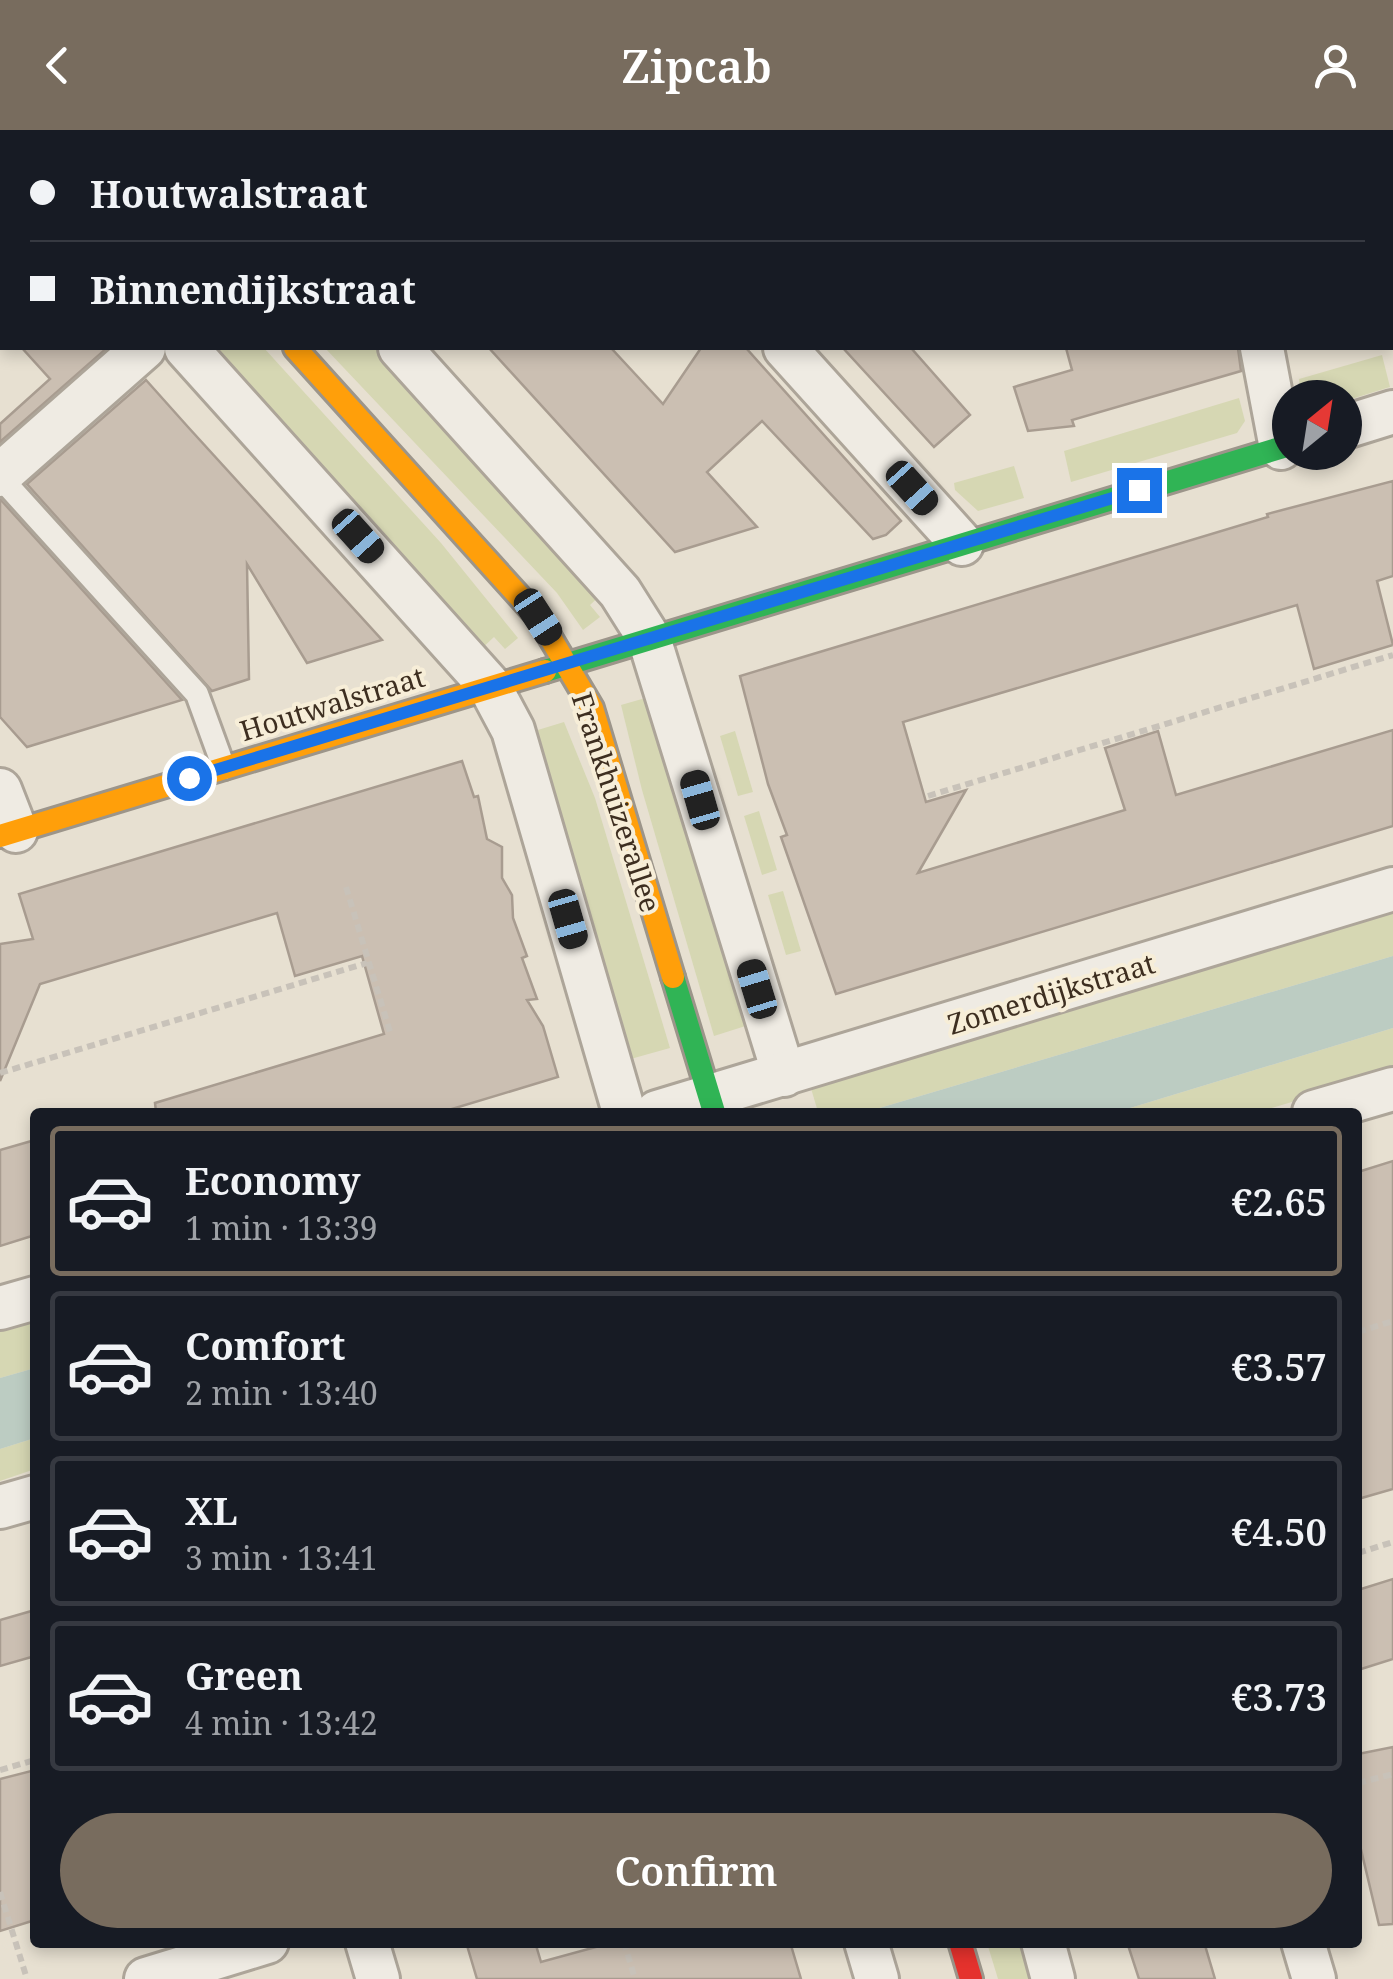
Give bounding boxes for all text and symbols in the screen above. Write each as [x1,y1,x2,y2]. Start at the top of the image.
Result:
text: Zipcab [621,35,772,96]
icon: back [30,38,85,93]
icon: person [1308,38,1363,93]
text: Houtwalstraat [90,167,368,219]
text: Binnendijkstraat [90,263,416,315]
north arrow [1272,380,1362,470]
map controls [1272,380,1362,470]
car [881,456,943,520]
route end [1117,468,1162,513]
car [327,504,389,568]
car [509,584,567,650]
street label: Houtwalstraat [235,657,429,749]
street label: Frankhuizerallee [564,687,670,917]
route start [167,756,212,801]
car [677,767,723,833]
car [545,886,591,952]
street label: Zomerdijkstraat [943,943,1159,1043]
car [734,956,780,1022]
text: Economy [185,1154,361,1206]
icon: car [65,1156,155,1246]
text: €2.65 [1231,1175,1327,1227]
text: 1 min · 13:39 [185,1206,378,1249]
text: Comfort [185,1319,345,1371]
icon: car [65,1321,155,1411]
text: €3.57 [1231,1340,1327,1392]
text: 2 min · 13:40 [185,1371,378,1414]
text: XL [185,1484,238,1536]
icon: car [65,1486,155,1576]
text: €4.50 [1231,1505,1327,1557]
text: 3 min · 13:41 [185,1536,378,1579]
text: Green [185,1649,303,1701]
icon: car [65,1651,155,1741]
text: €3.73 [1231,1670,1327,1722]
text: 4 min · 13:42 [185,1701,378,1744]
button: Confirm [60,1813,1332,1928]

